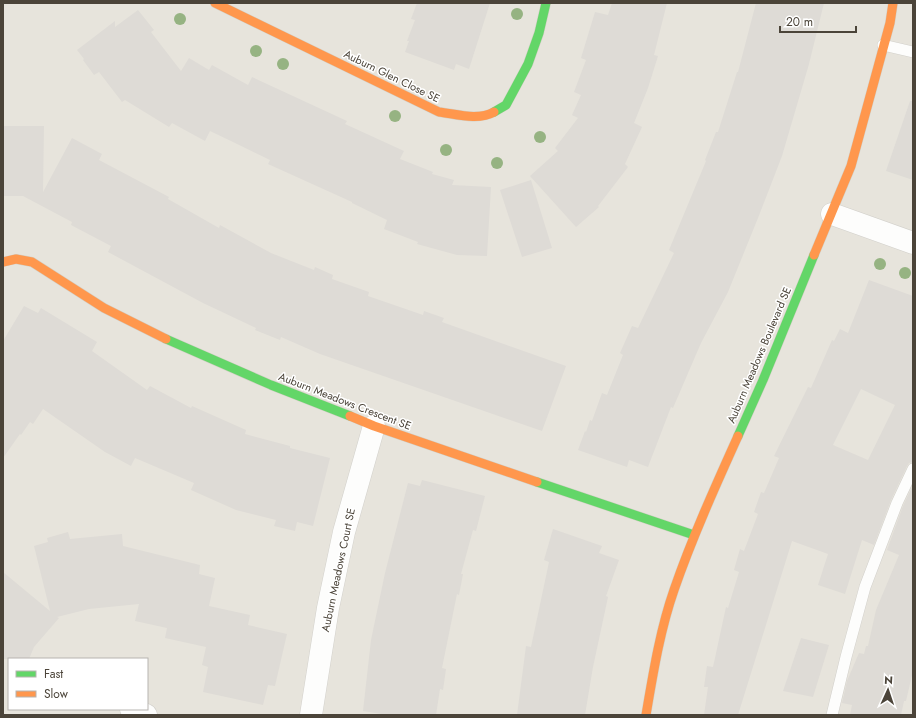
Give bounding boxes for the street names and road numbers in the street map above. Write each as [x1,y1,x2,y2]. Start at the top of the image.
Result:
street label: Auburn Glen Close SE [341,46,443,106]
street label: Auburn Meadows Boulevard SE [723,284,795,426]
street label: Auburn Meadows Crescent SE [276,368,414,434]
street label: Auburn Meadows Court SE [317,507,359,633]

